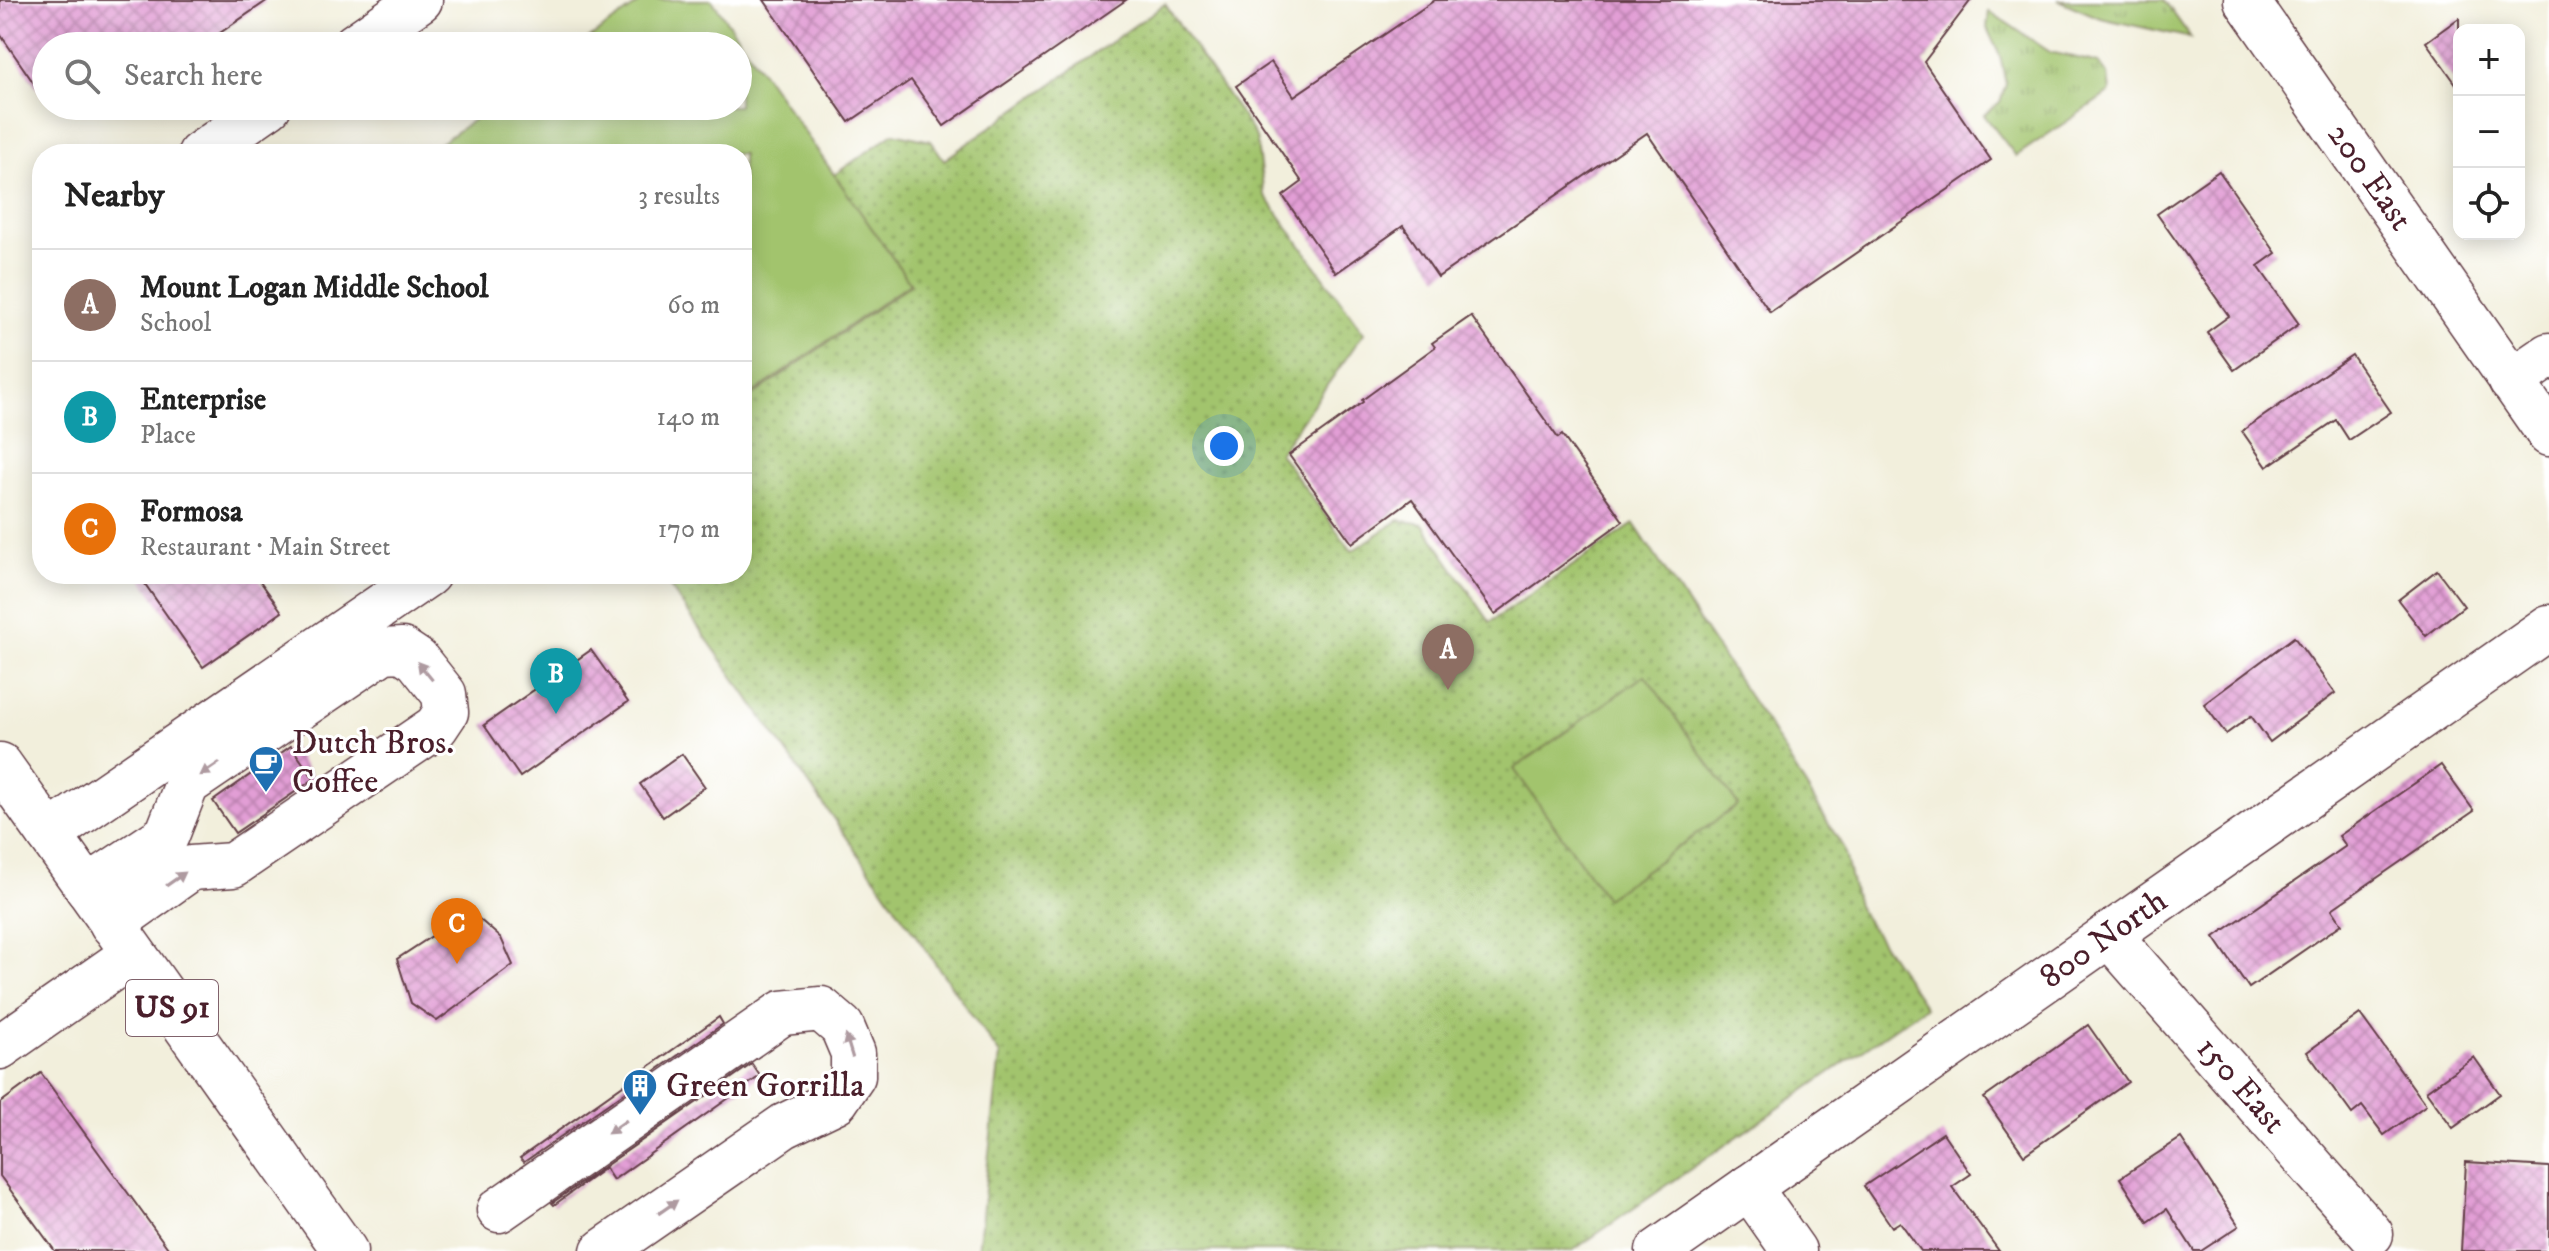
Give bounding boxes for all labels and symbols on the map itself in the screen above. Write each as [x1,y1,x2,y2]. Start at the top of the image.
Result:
street label: 200 East [2318,115,2422,239]
your location [1204,426,1244,466]
pin: A [1422,624,1474,690]
pin: B [530,648,582,714]
one-way arrow [418,661,434,681]
place label: Dutch Bros. Coffee [292,722,454,803]
cafe icon: Dutch Bros. Coffee [247,744,285,794]
one-way arrow [199,761,220,776]
one-way arrow [165,872,186,887]
street label: 800 North [2032,880,2176,998]
pin: C [431,898,483,964]
road number: US 91 [126,980,218,1036]
street label: 150 East [2187,1028,2295,1143]
one-way arrow [842,1034,855,1058]
place label: Green Gorrilla [666,1065,865,1107]
building icon: Green Gorrilla [621,1067,659,1117]
one-way arrow [607,1119,628,1134]
one-way arrow [657,1200,678,1215]

